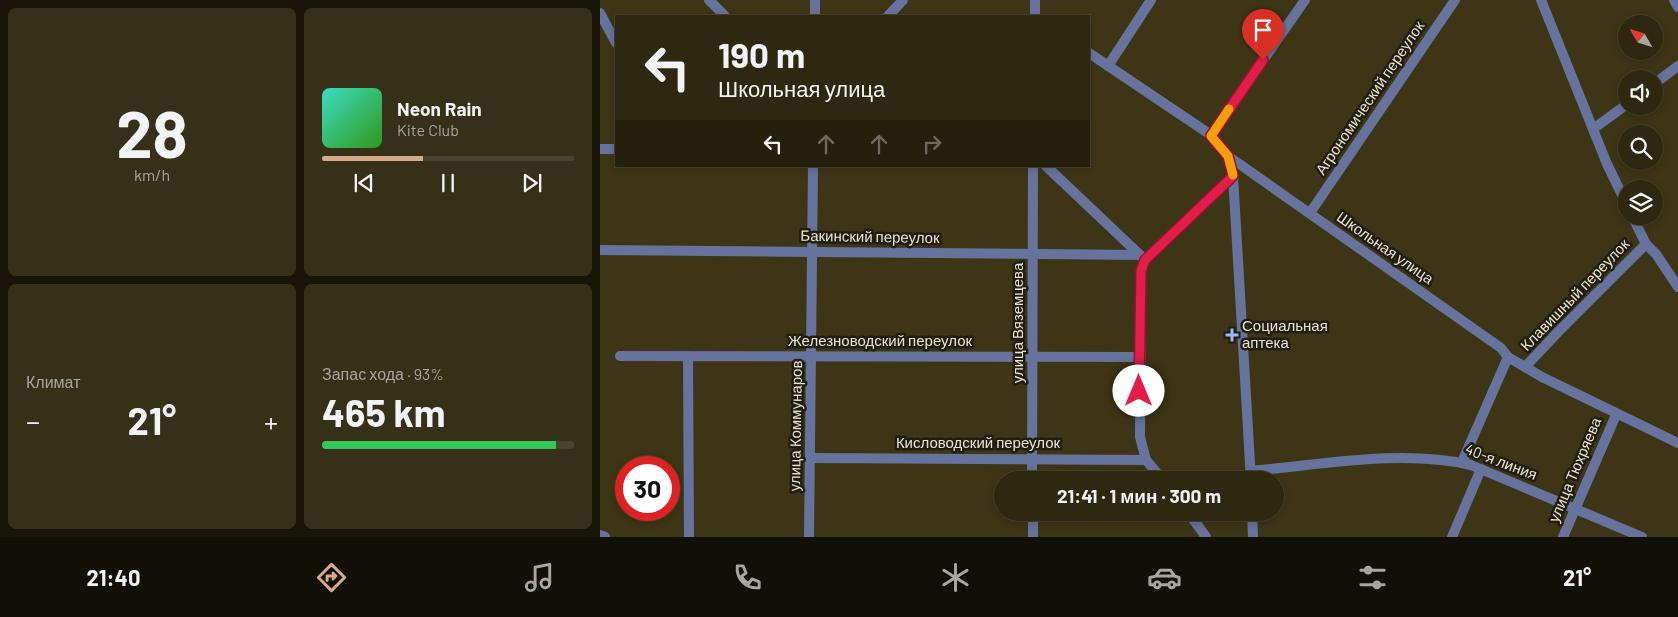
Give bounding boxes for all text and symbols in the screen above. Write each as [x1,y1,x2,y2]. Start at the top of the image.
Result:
pin [1242,9,1284,60]
north arrow [1618,15,1662,60]
map controls [1618,15,1663,225]
icon: arrive [1249,16,1277,44]
street label: Агрономический переулок [1311,17,1428,178]
text: 190 m [718,33,805,75]
icon: left [635,35,700,100]
button: sound [1618,70,1663,115]
text: Школьная улица [718,75,885,101]
text: 28 [116,93,188,171]
text: Neon Rain [397,97,482,120]
text: Kite Club [397,120,459,139]
button: search [1618,125,1663,170]
icon: left [759,130,787,158]
icon: ahead [812,130,840,158]
icon: ahead [865,130,893,158]
icon: right [918,130,946,158]
text: km/h [134,165,170,184]
icon: previous [350,169,378,197]
icon: pause [434,169,462,197]
icon: next [518,169,546,197]
button: layers [1618,180,1663,225]
street label: Школьная улица [1334,207,1438,288]
street label: Бакинский переулок [800,226,940,246]
street label: Клавишный переулок [1516,234,1633,354]
street label: улица Вяземцева [1008,262,1026,383]
place label: Социальная аптека [1242,316,1328,351]
marker: Социальная аптека [1226,329,1238,341]
street label: Железноводский переулок [788,331,973,349]
street label: улица Коммунаров [785,360,805,492]
text: Запас хода · 93% [322,364,444,383]
position arrow [1112,364,1164,416]
text: Климат [26,372,80,391]
text: 465 km [322,389,445,435]
text: 21° [128,397,176,443]
text: − [26,404,40,438]
text: + [264,404,278,438]
street label: улица Тюхряева [1544,414,1605,525]
street label: Кисловодский переулок [896,433,1061,451]
street label: 40-я линия [1463,439,1540,483]
speed limit sign: 30 [615,456,680,521]
text: 21:41 · 1 мин · 300 m [1057,484,1221,507]
icon: directions [314,560,349,595]
icon: music [522,560,557,595]
icon: phone [730,560,765,595]
icon: climate [938,560,973,595]
icon: car [1147,560,1182,595]
icon: filters [1355,560,1390,595]
text: 21:40 [87,564,140,590]
text: 21° [1563,564,1591,590]

